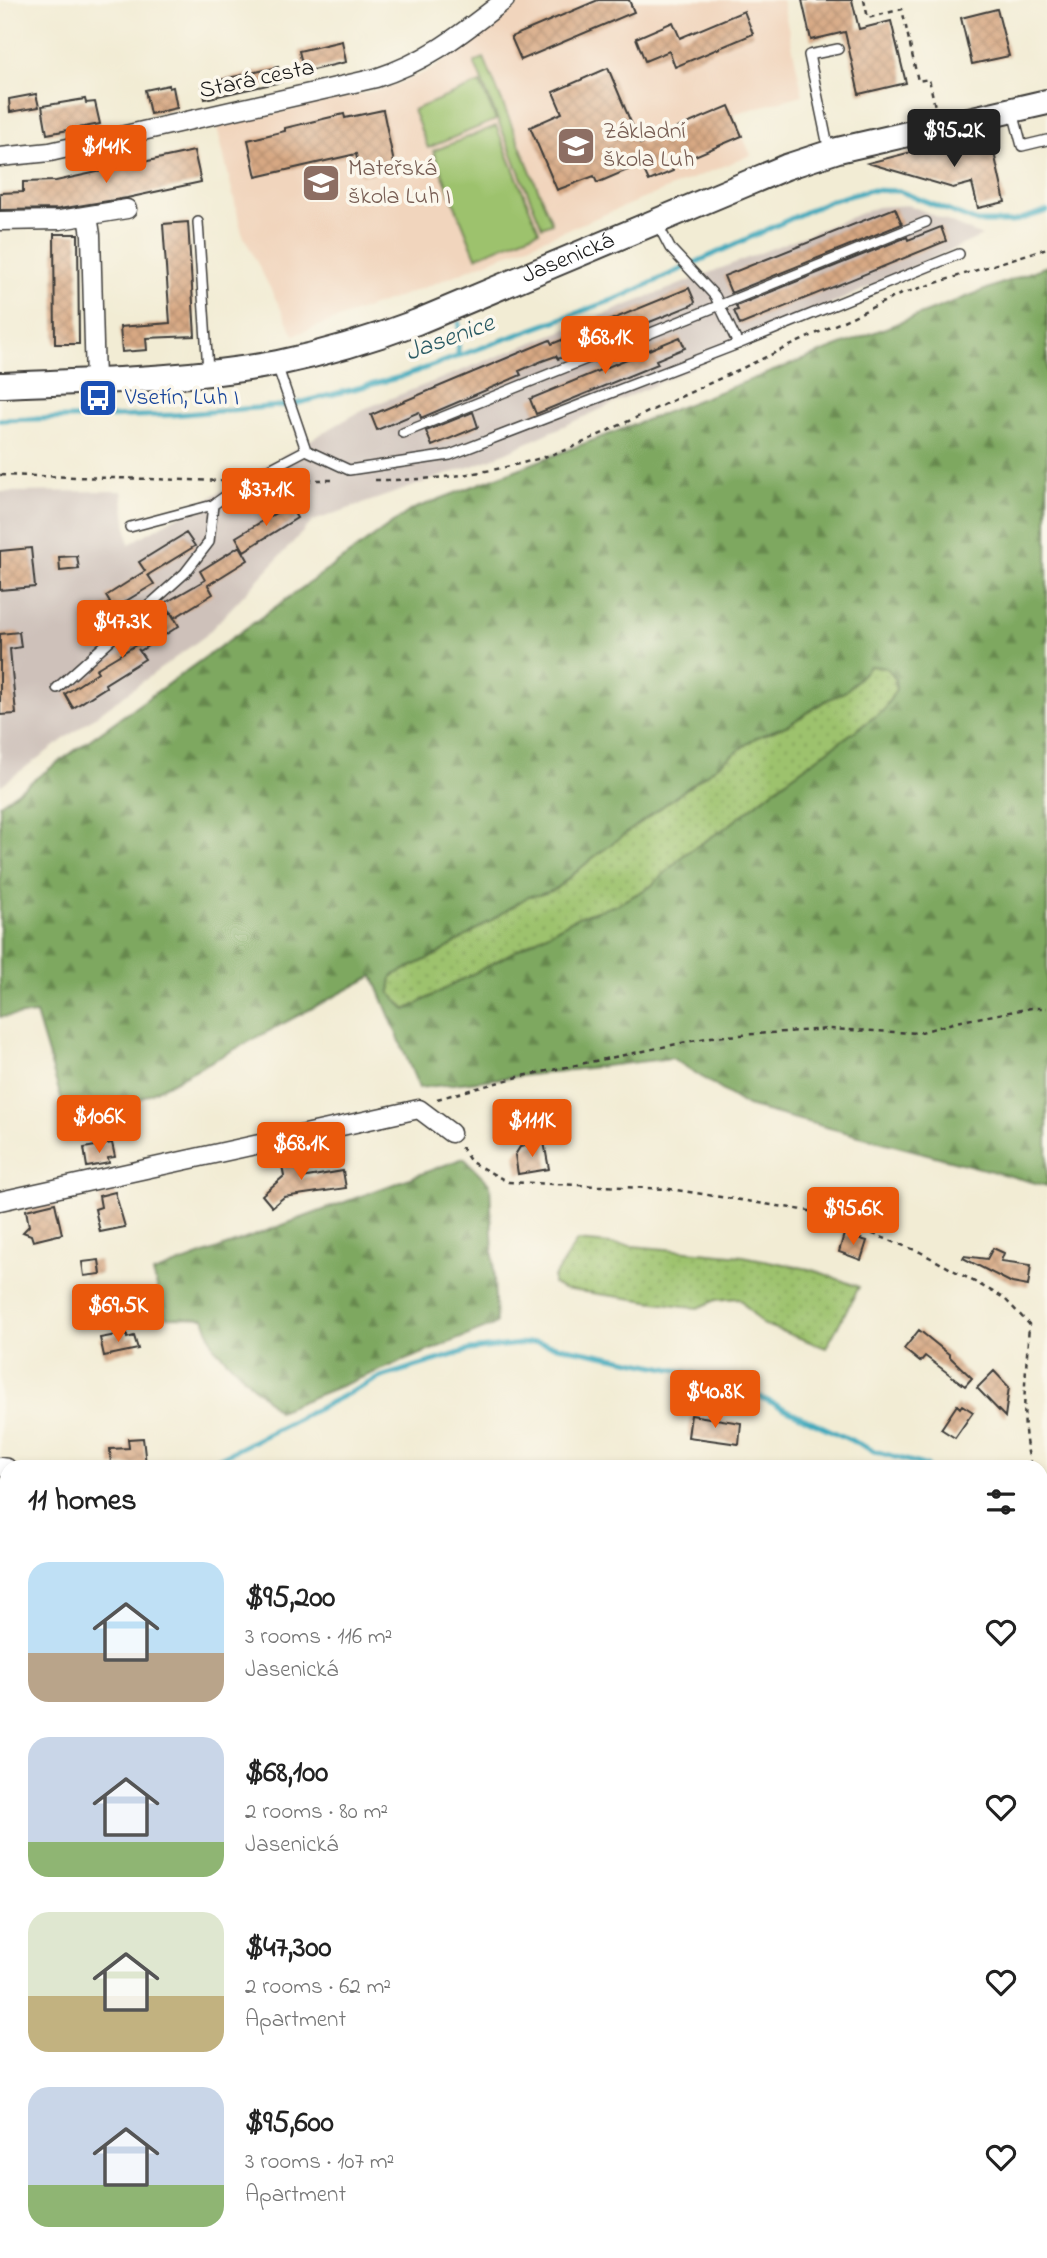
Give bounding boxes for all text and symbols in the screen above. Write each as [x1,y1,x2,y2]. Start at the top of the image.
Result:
street label: Stará cesta [196,51,318,109]
pin: $95.2K [897,110,1011,169]
place label: Základní škola Luh [603,115,694,178]
text: $95.2K [923,115,985,148]
pin: $141K [57,125,155,185]
school or university icon: Základní škola Luh [555,125,597,167]
text: $141K [81,131,131,164]
place label: Mateřská škola Luh I [348,152,451,215]
school or university icon: Mateřská škola Luh I [300,162,342,204]
street label: Jasenická [516,224,620,294]
water label: Jasenice [400,305,501,373]
pin: $68.1K [548,316,662,376]
text: $68.1K [577,322,633,355]
bus stop icon: Vsetín, Luh I [77,377,119,419]
place label: Vsetín, Luh I [124,381,239,416]
pin: $37.1K [209,468,323,528]
text: $37.1K [238,474,294,507]
pin: $47.3K [65,600,179,660]
text: $47.3K [93,606,151,639]
pin: $106K [50,1096,148,1155]
pin: $111K [483,1100,581,1159]
text: $106K [73,1101,125,1134]
text: $111K [508,1105,556,1138]
pin: $68.1K [244,1122,358,1182]
text: $68.1K [273,1128,329,1161]
pin: $95.6K [796,1188,910,1247]
text: $95.6K [823,1193,883,1226]
pin: $69.5K [61,1284,175,1344]
text: $69.5K [88,1290,148,1323]
pin: $40.8K [658,1370,772,1430]
text: $40.8K [686,1376,744,1409]
text: 11 homes [28,1480,136,1524]
icon: filters [982,1483,1020,1521]
text: $95,200 [245,1577,335,1621]
icon: home [84,1590,168,1674]
icon: heart [982,1613,1020,1651]
text: 3 rooms · 116 m² [245,1621,392,1654]
text: Jasenická [245,1654,338,1687]
text: $68,100 [245,1752,328,1796]
icon: home [84,1765,168,1849]
icon: heart [982,1788,1020,1826]
text: 2 rooms · 80 m² [245,1796,388,1829]
text: Jasenická [245,1829,338,1862]
text: $47,300 [245,1927,331,1971]
icon: home [84,1940,168,2024]
icon: heart [982,1963,1020,2001]
text: 2 rooms · 62 m² [245,1971,391,2004]
text: Apartment [245,2004,346,2037]
text: $95,600 [245,2102,334,2146]
icon: home [84,2115,168,2199]
icon: heart [982,2138,1020,2176]
text: 3 rooms · 107 m² [245,2146,394,2179]
text: Apartment [245,2179,346,2212]

